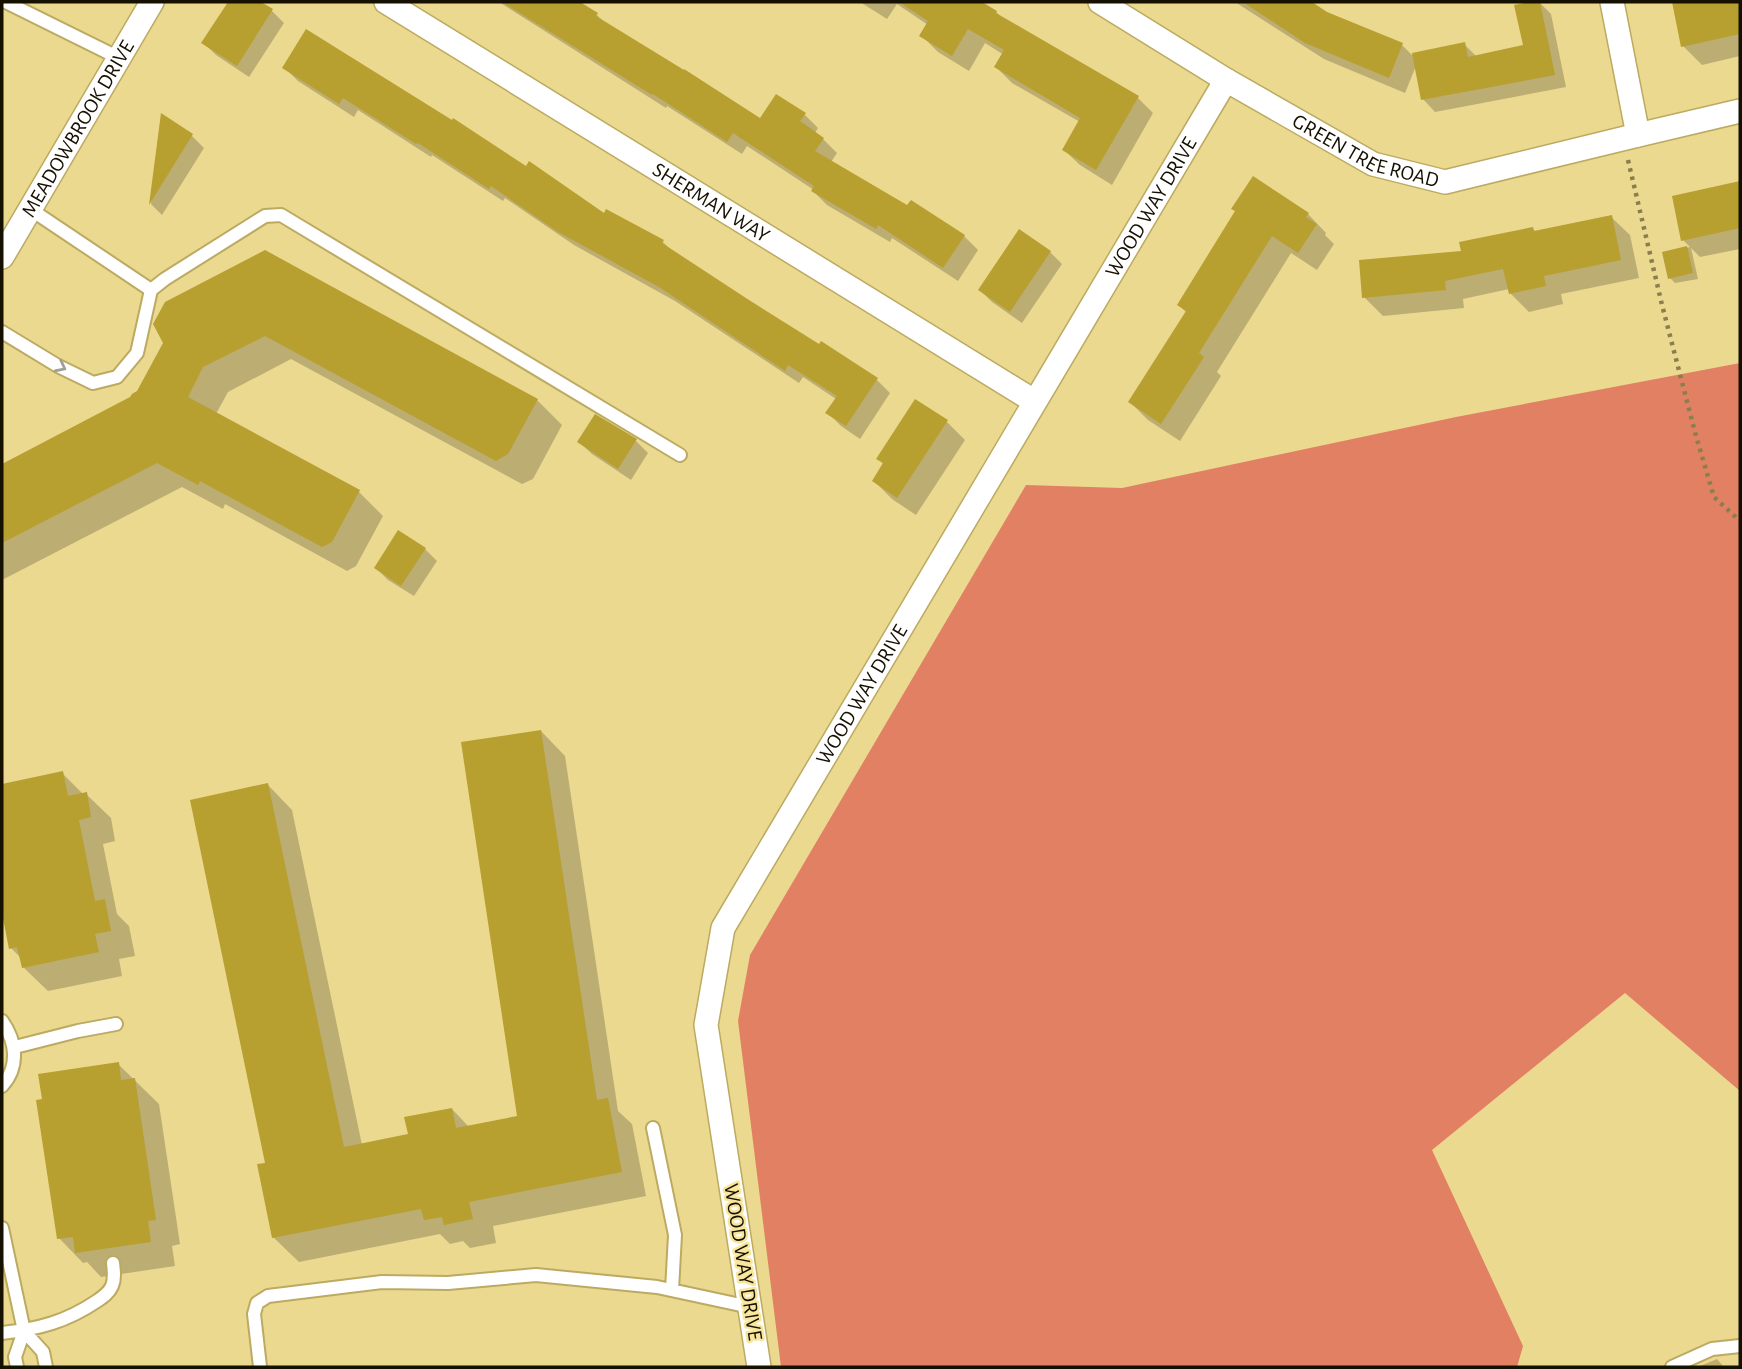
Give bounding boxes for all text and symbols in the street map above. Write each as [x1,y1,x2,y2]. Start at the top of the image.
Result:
street label: MEADOWBROOK DRIVE [18,37,138,221]
street label: GREEN TREE ROAD [1289,110,1441,191]
street label: WOOD WAY DRIVE [1101,133,1200,280]
street label: SHERMAN WAY [649,158,773,246]
one-way arrow [53,358,66,372]
street label: WOOD WAY DRIVE [812,621,911,768]
street label: WOOD WAY DRIVE [720,1182,766,1342]

